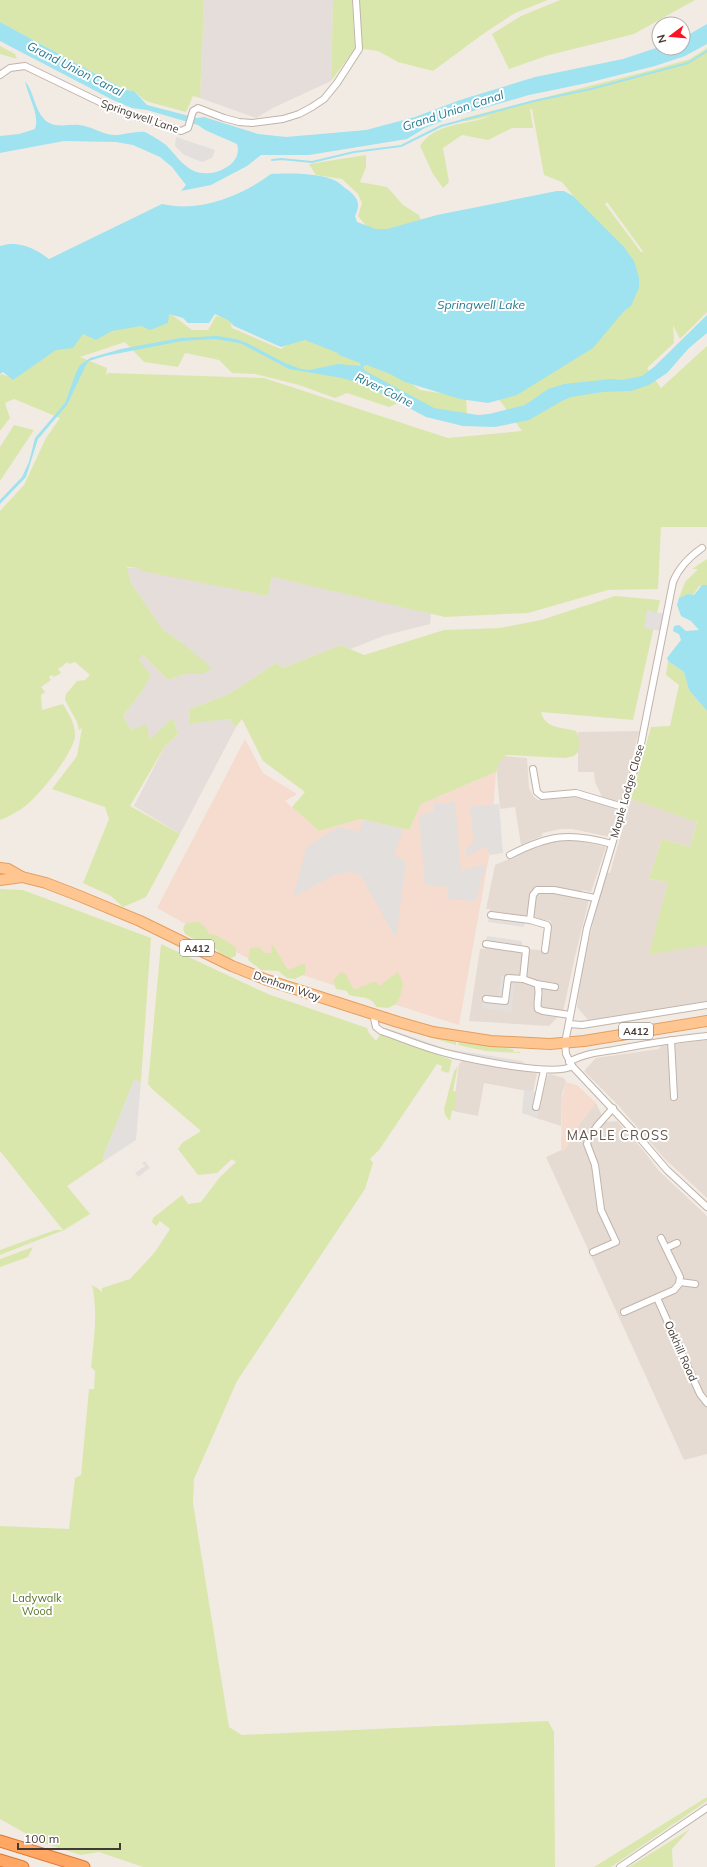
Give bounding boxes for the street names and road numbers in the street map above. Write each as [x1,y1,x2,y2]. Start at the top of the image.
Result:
street label: Springwell Lane [99,96,181,136]
street label: Maple Lodge Close [607,743,647,839]
road number: A412 [180,940,214,956]
street label: Denham Way [252,968,323,1004]
road number: A412 [619,1023,653,1039]
street label: Oakhill Road [661,1319,701,1383]

